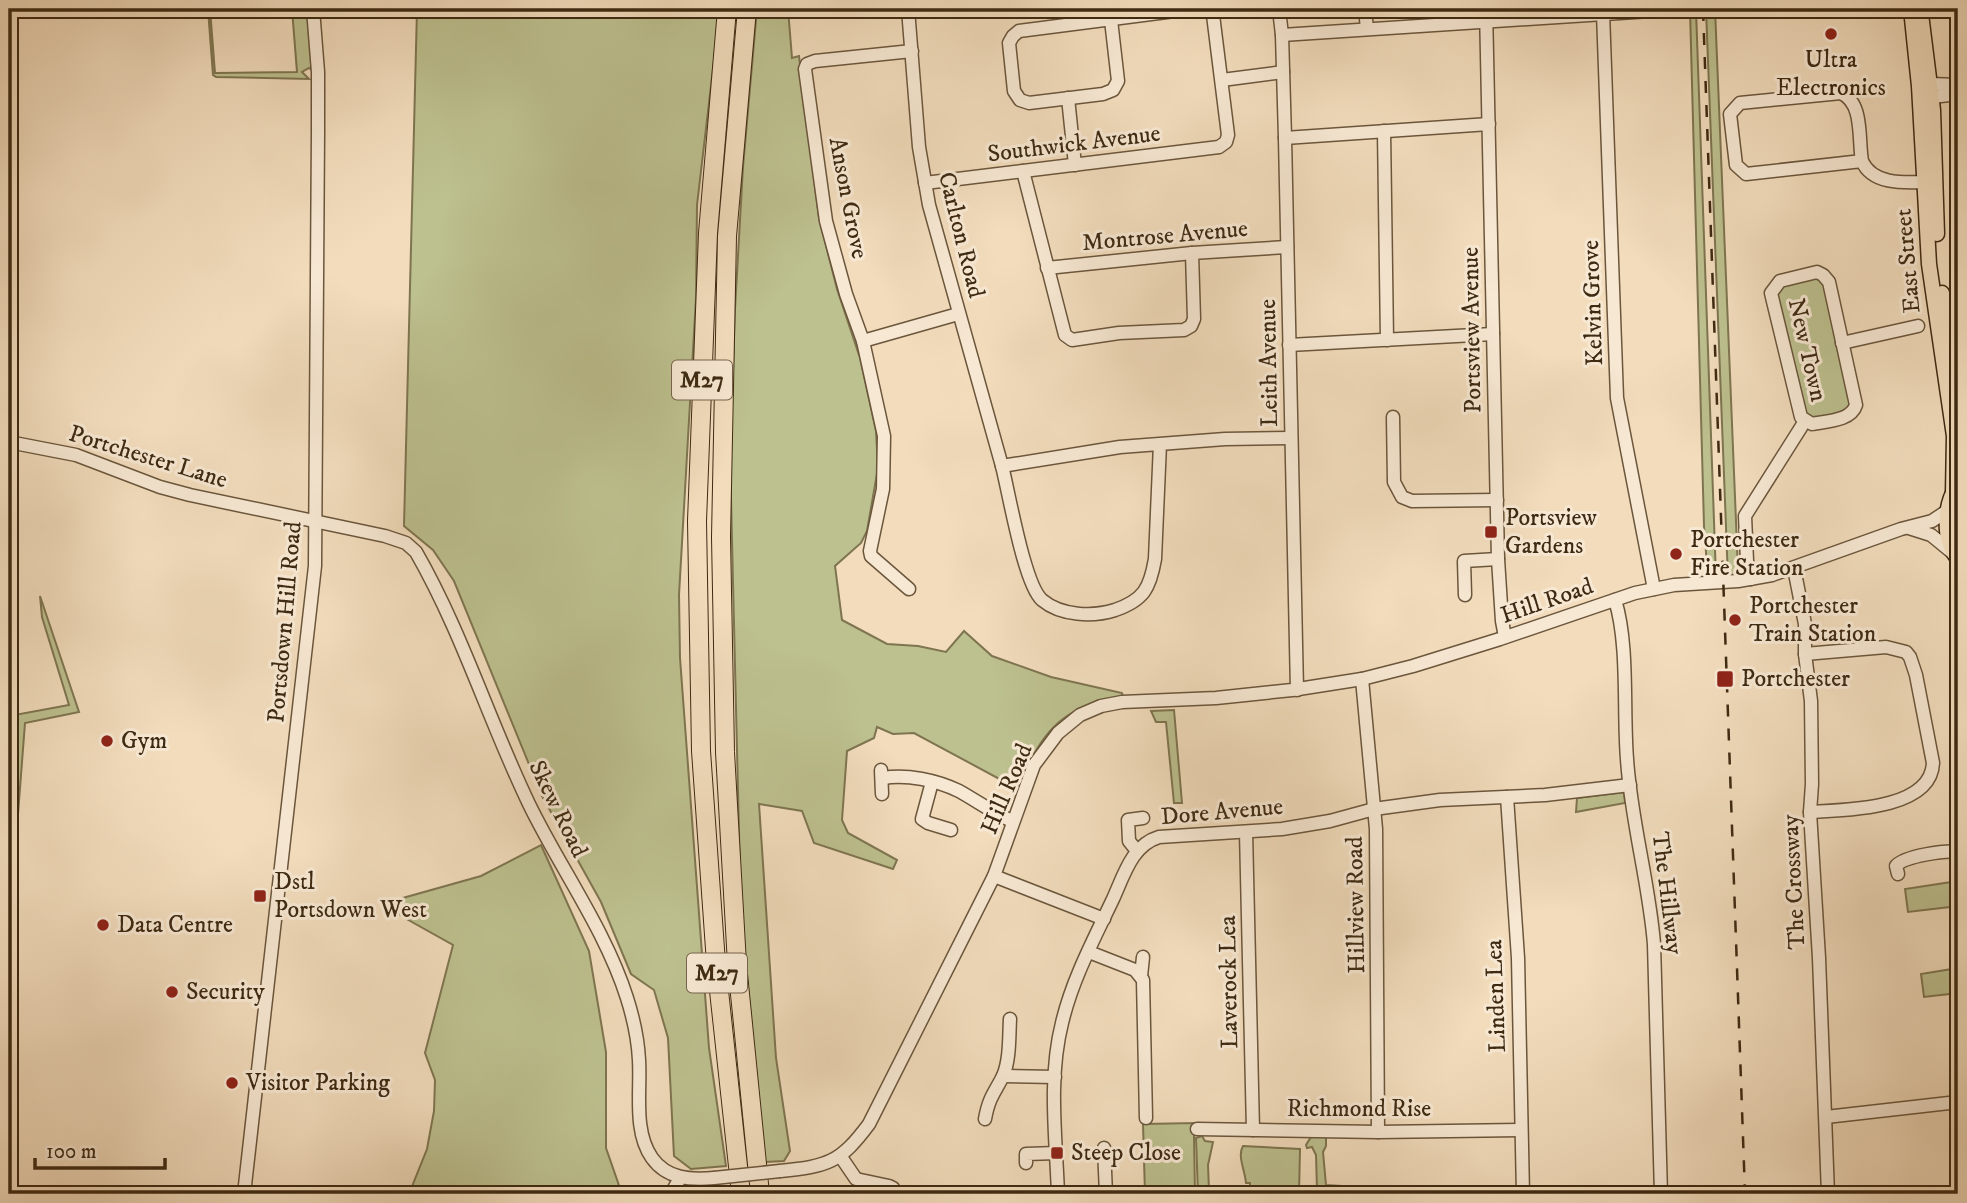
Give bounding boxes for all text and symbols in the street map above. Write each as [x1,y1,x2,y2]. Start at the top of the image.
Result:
marker: Ultra Electronics [1823,26,1839,42]
place label: Ultra Electronics [1776,45,1886,103]
street label: Southwick Avenue [986,118,1162,169]
street label: Anson Grove [822,135,874,261]
street label: Carlton Road [931,169,991,301]
street label: East Street [1888,207,1928,315]
street label: Montrose Avenue [1081,214,1249,258]
street label: Kelvin Grove [1576,240,1610,366]
street label: Portsview Avenue [1456,247,1488,413]
street label: New Town [1781,296,1834,405]
street label: Leith Avenue [1253,299,1285,427]
road number: M27 [672,360,732,400]
street label: Portchester Lane [65,419,231,495]
place label: Portsview Gardens [1505,503,1597,561]
street label: Portsdown Hill Road [261,520,309,724]
marker: Portsview Gardens [1483,524,1499,540]
place label: Portchester Fire Station [1690,525,1804,583]
marker: Portchester Fire Station [1668,546,1684,562]
street label: Hill Road [1497,571,1597,631]
place label: Portchester Train Station [1749,591,1877,649]
marker: Portchester Train Station [1727,612,1743,628]
place label: Portchester [1741,664,1850,694]
marker: Portchester [1715,669,1735,689]
place label: Gym [121,726,167,756]
marker: Gym [99,733,115,749]
street label: Hill Road [975,739,1039,839]
street label: Skew Road [522,756,594,862]
street label: Dore Avenue [1160,792,1284,832]
street label: The Crossway [1775,813,1813,950]
street label: The Hillway [1645,830,1689,957]
street label: Hillview Road [1340,836,1372,974]
place label: Dstl Portsdown West [274,867,427,925]
marker: Dstl Portsdown West [252,888,268,904]
place label: Data Centre [117,910,233,940]
street label: Laverock Lea [1213,914,1245,1049]
marker: Data Centre [95,917,111,933]
street label: Linden Lea [1479,938,1513,1053]
road number: M27 [687,954,747,992]
place label: Security [186,977,265,1007]
marker: Security [164,984,180,1000]
place label: Visitor Parking [245,1068,390,1098]
marker: Visitor Parking [224,1075,240,1091]
street label: Richmond Rise [1287,1094,1431,1124]
scale bar [35,1126,164,1170]
place label: Steep Close [1071,1138,1181,1168]
text: 100 m [46,1139,97,1165]
marker: Steep Close [1049,1145,1065,1161]

